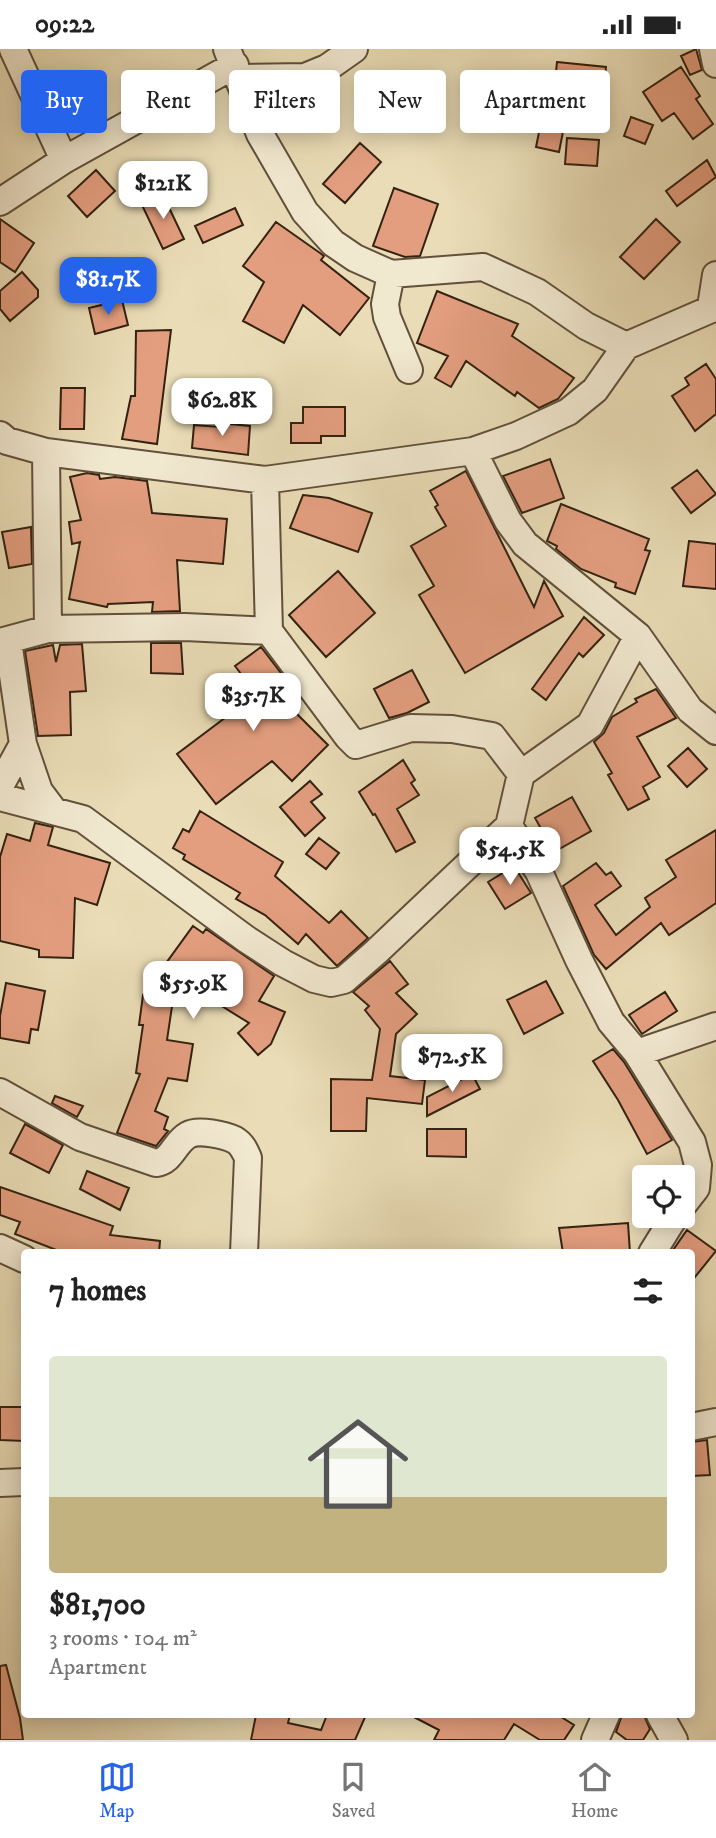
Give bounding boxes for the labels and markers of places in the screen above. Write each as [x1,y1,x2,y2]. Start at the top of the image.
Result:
pin: $121K [114,162,212,221]
pin: $81.7K [51,257,165,317]
pin: $62.8K [165,379,279,438]
pin: $35.7K [196,673,310,733]
pin: $54.5K [453,827,567,887]
pin: $55.9K [136,961,250,1021]
pin: $72.5K [395,1035,509,1094]

